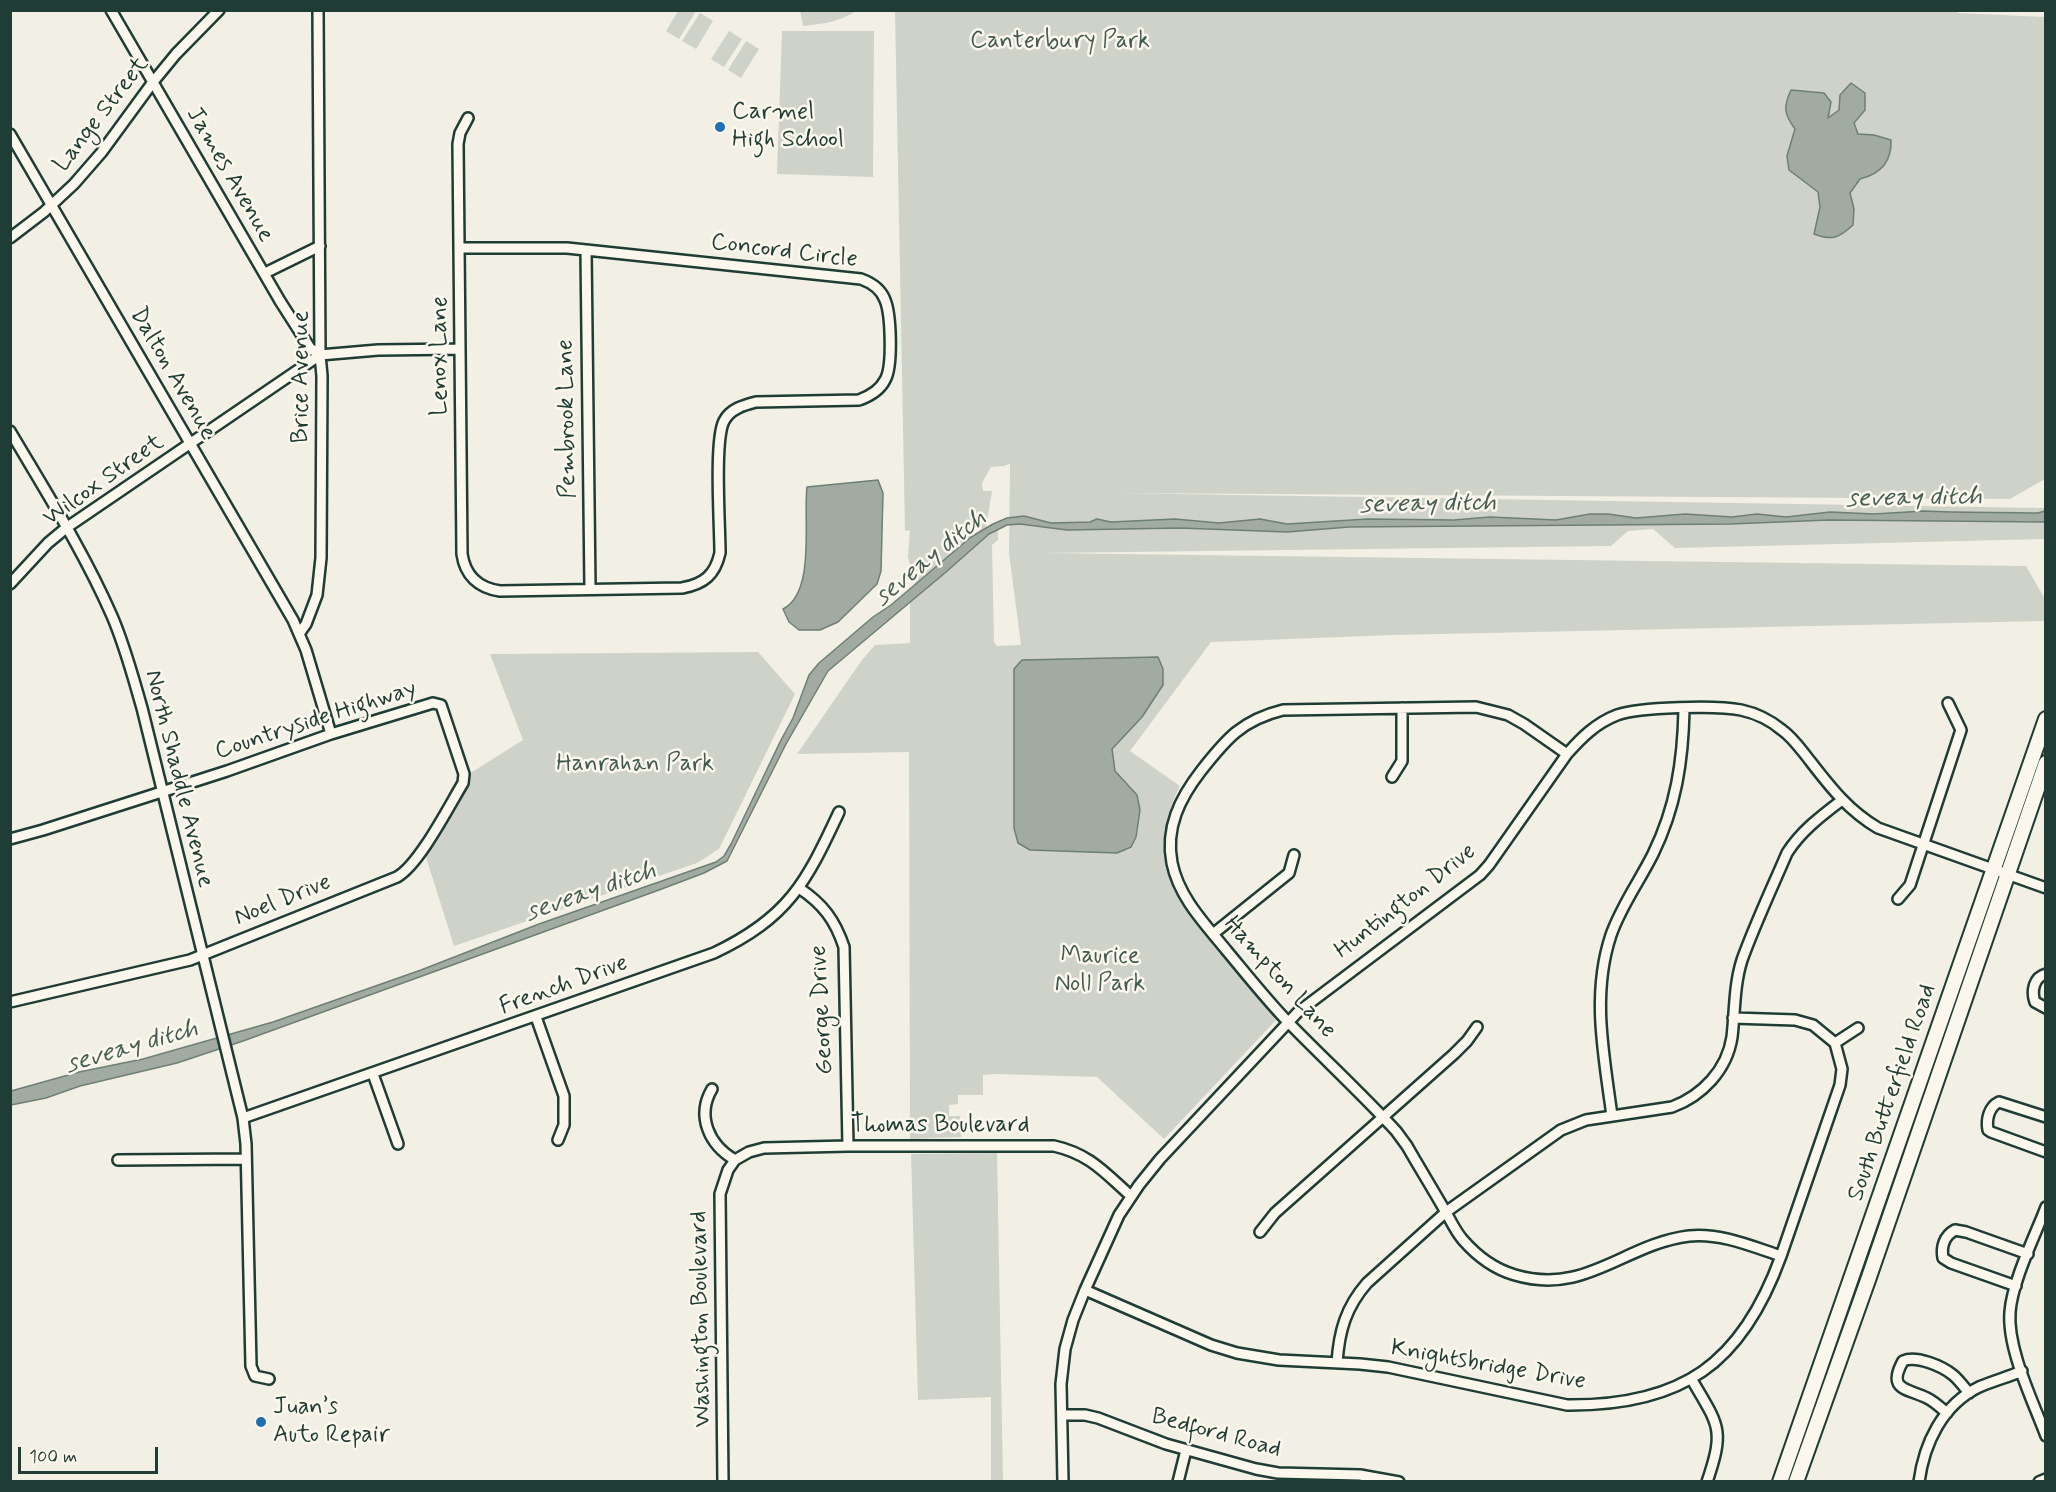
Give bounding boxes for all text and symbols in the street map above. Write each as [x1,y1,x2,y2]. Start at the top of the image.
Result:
park label: Canterbury Park [970,28,1150,56]
street label: Lange Street [48,52,156,178]
place label: Carmel High School [732,99,844,155]
street label: James Avenue [179,102,279,248]
marker: Carmel High School [713,120,727,134]
street label: Concord Circle [709,229,859,275]
street label: Lenox Lane [427,296,455,416]
street label: Dalton Avenue [122,303,222,445]
street label: Brice Avenue [288,311,316,443]
street label: Pembrook Lane [552,339,584,499]
street label: Wilcox Street [38,429,170,533]
water label: seveay ditch [1846,482,1982,516]
water label: seveay ditch [1360,488,1496,522]
water label: seveay ditch [868,504,994,614]
street label: North Shaddle Avenue [137,667,219,891]
street label: Countryside Highway [212,675,420,767]
park label: Hanrahan Park [556,751,714,779]
street label: Huntington Drive [1330,838,1482,966]
water label: seveay ditch [522,856,660,930]
street label: Noel Drive [231,869,335,933]
street label: Hampton Lane [1217,911,1341,1045]
park label: Maurice Noll Park [1055,943,1145,999]
street label: George Drive [805,944,841,1076]
street label: French Drive [496,949,632,1023]
street label: South Butterfield Road [1842,981,1944,1205]
water label: seveay ditch [62,1014,202,1082]
street label: Thomas Boulevard [851,1112,1029,1140]
street label: Washington Boulevard [686,1210,718,1428]
street label: Knightsbridge Drive [1388,1335,1588,1397]
place label: Juan’s Auto Repair [273,1394,390,1450]
street label: Bedford Road [1148,1403,1284,1465]
marker: Juan’s Auto Repair [254,1415,268,1429]
scale bar [21,1435,160,1473]
text: 100 m [29,1445,77,1469]

